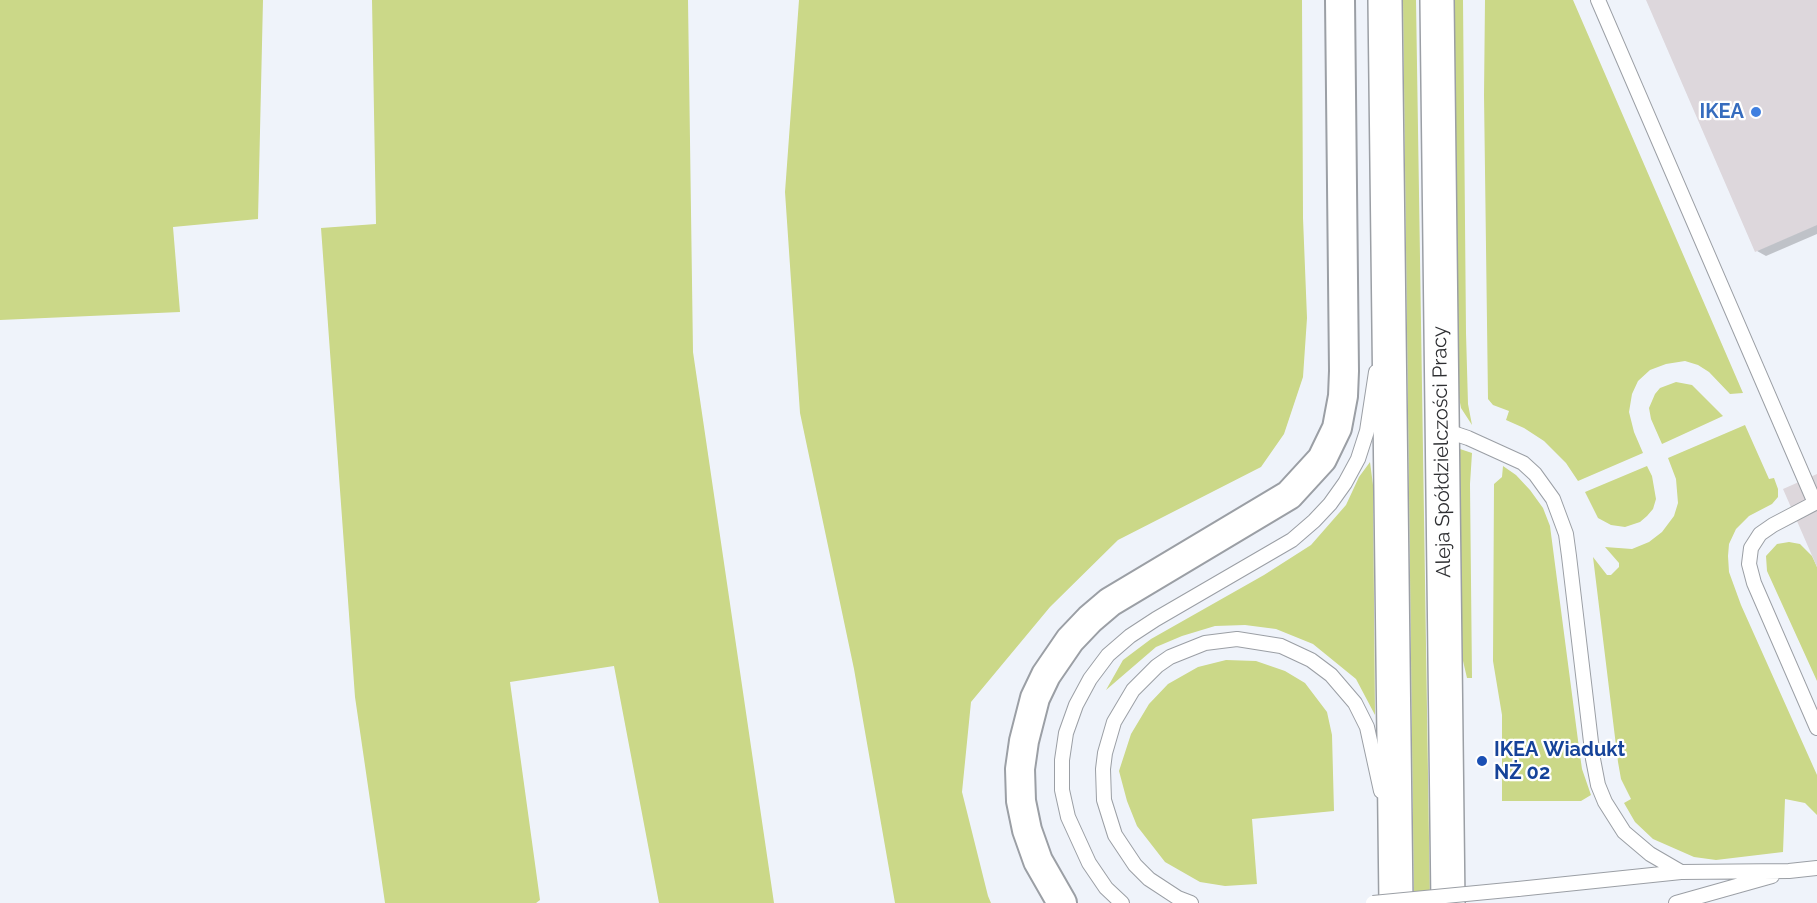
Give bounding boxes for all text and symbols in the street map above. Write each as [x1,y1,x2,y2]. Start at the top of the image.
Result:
place label: IKEA [1699,100,1744,124]
marker: IKEA [1749,105,1763,119]
street label: Aleja Spółdzielczości Pracy [1428,326,1456,578]
place label: IKEA Wiadukt NŻ 02 [1494,738,1625,785]
marker: IKEA Wiadukt NŻ 02 [1475,754,1489,768]

